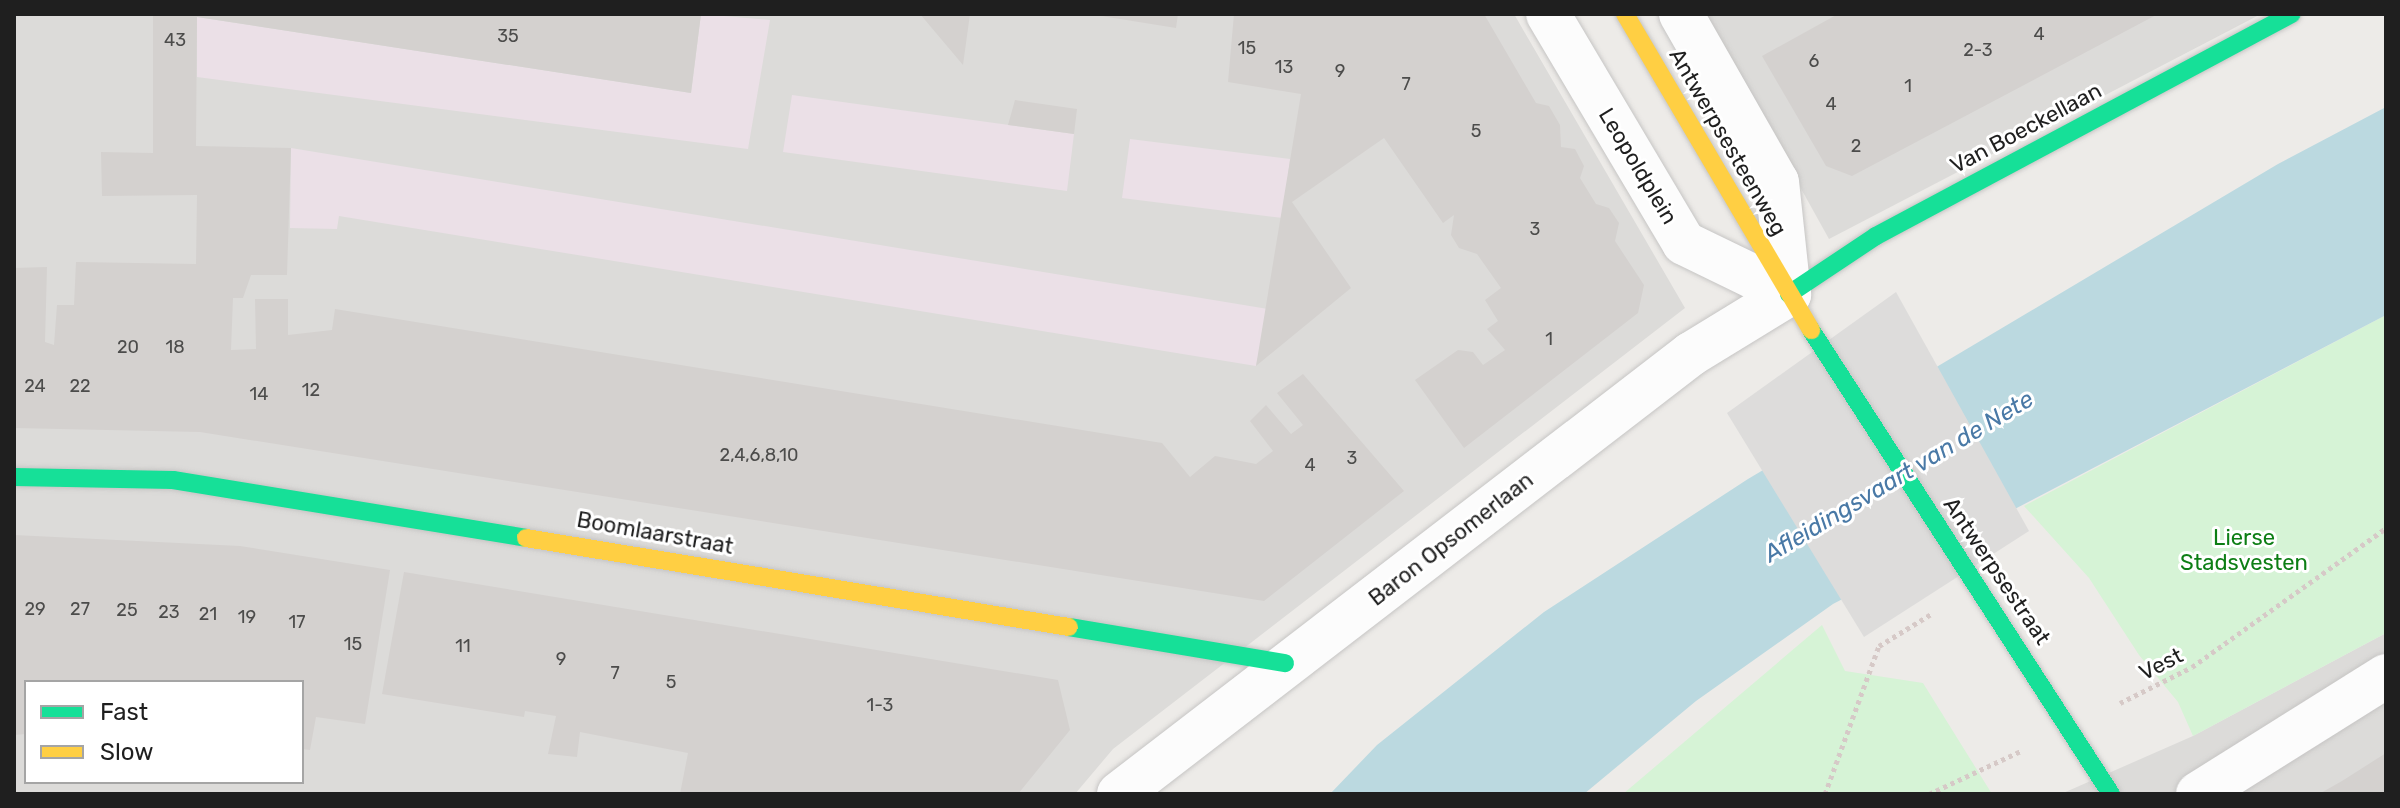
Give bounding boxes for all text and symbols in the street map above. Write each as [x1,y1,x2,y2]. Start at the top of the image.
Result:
house number: 4 [2033,23,2045,45]
house number: 35 [497,25,519,47]
house number: 43 [164,29,186,51]
house number: 15 [1238,37,1256,59]
house number: 2-3 [1963,39,1993,61]
street label: Antwerpsesteenweg [1664,44,1792,240]
house number: 6 [1809,50,1819,72]
house number: 13 [1275,56,1293,78]
house number: 9 [1335,60,1345,82]
house number: 7 [1401,73,1411,95]
house number: 1 [1904,75,1912,97]
street label: Van Boeckellaan [1946,77,2106,179]
house number: 4 [1825,93,1837,115]
street label: Leopoldplein [1593,103,1683,229]
house number: 5 [1471,120,1481,142]
house number: 2 [1851,135,1861,157]
house number: 3 [1530,218,1540,240]
house number: 1 [1545,328,1553,350]
house number: 20 [117,336,139,358]
house number: 18 [165,336,185,358]
house number: 24 [24,375,46,397]
house number: 22 [69,375,91,397]
house number: 12 [302,379,320,401]
house number: 14 [250,383,268,405]
water label: Afleidingsvaart van de Nete [1759,385,2039,569]
house number: 2,4,6,8,10 [720,444,798,466]
house number: 3 [1347,447,1357,469]
house number: 4 [1304,454,1316,476]
street label: Baron Opsomerlaan [1364,467,1538,611]
street label: Antwerpsestraat [1938,492,2056,650]
street label: Boomlaarstraat [575,506,735,560]
park label: Lierse Stadsvesten [2180,524,2308,576]
house number: 29 [24,598,46,620]
house number: 27 [70,598,90,620]
house number: 25 [116,599,138,621]
house number: 23 [158,601,180,623]
house number: 21 [199,603,217,625]
house number: 19 [238,606,256,628]
house number: 17 [289,611,305,633]
house number: 15 [344,633,362,655]
house number: 11 [455,635,471,657]
street label: Vest [2135,642,2187,686]
house number: 9 [556,648,566,670]
house number: 7 [610,662,620,684]
house number: 5 [666,671,676,693]
legend [24,680,304,784]
house number: 1-3 [867,694,893,716]
text: Fast [100,698,148,726]
text: Slow [100,738,153,766]

